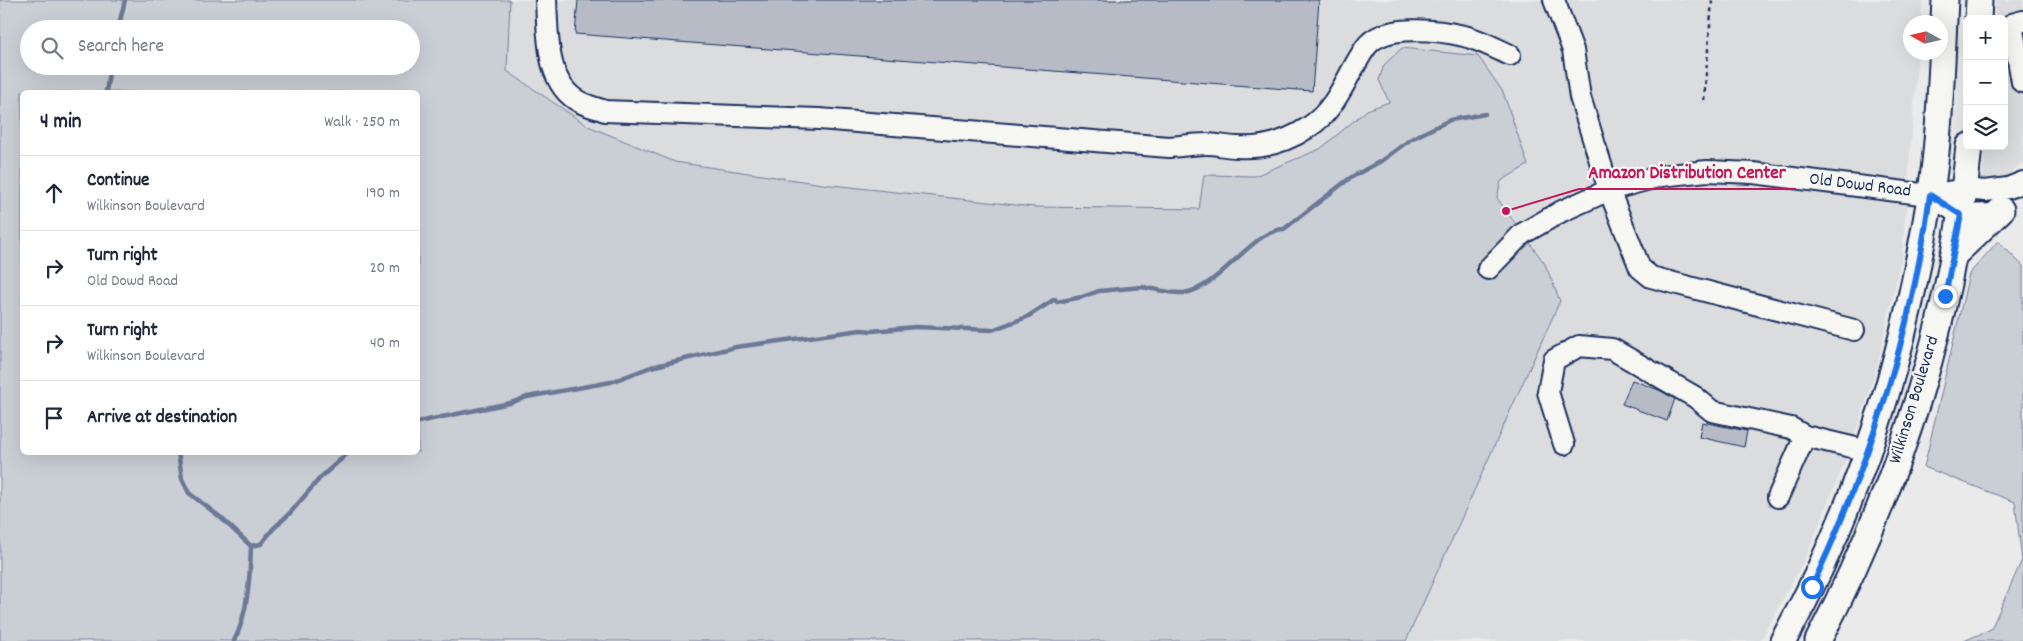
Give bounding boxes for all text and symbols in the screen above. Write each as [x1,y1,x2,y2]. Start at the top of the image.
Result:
north arrow [1903,15,1948,60]
map controls [1963,15,2008,150]
button: + [1963,15,2008,60]
search box [20,20,420,75]
icon: search [38,34,66,62]
text: Search here [78,34,164,61]
button: − [1963,60,2008,105]
button: layers [1963,105,2008,150]
text: 4 min [40,108,82,138]
text: Walk · 250 m [324,111,400,134]
callout: Amazon Distribution Center [1579,155,1796,189]
text: Amazon Distribution Center [1588,161,1787,188]
street label: Old Dowd Road [1808,167,1912,205]
text: Continue [87,168,149,195]
icon: ahead [40,179,68,207]
text: 190 m [366,182,400,205]
text: Wilkinson Boulevard [87,195,205,218]
text: Turn right [87,243,158,270]
icon: right [40,254,68,282]
text: 20 m [370,257,400,280]
text: Old Dowd Road [87,270,178,293]
route end [1934,285,1957,308]
text: Turn right [87,318,158,345]
icon: right [40,329,68,357]
text: 40 m [370,332,400,355]
street label: Wilkinson Boulevard [1884,333,1946,467]
text: Wilkinson Boulevard [87,345,205,368]
icon: arrive [40,404,68,432]
text: Arrive at destination [87,405,237,432]
route start [1801,576,1824,599]

